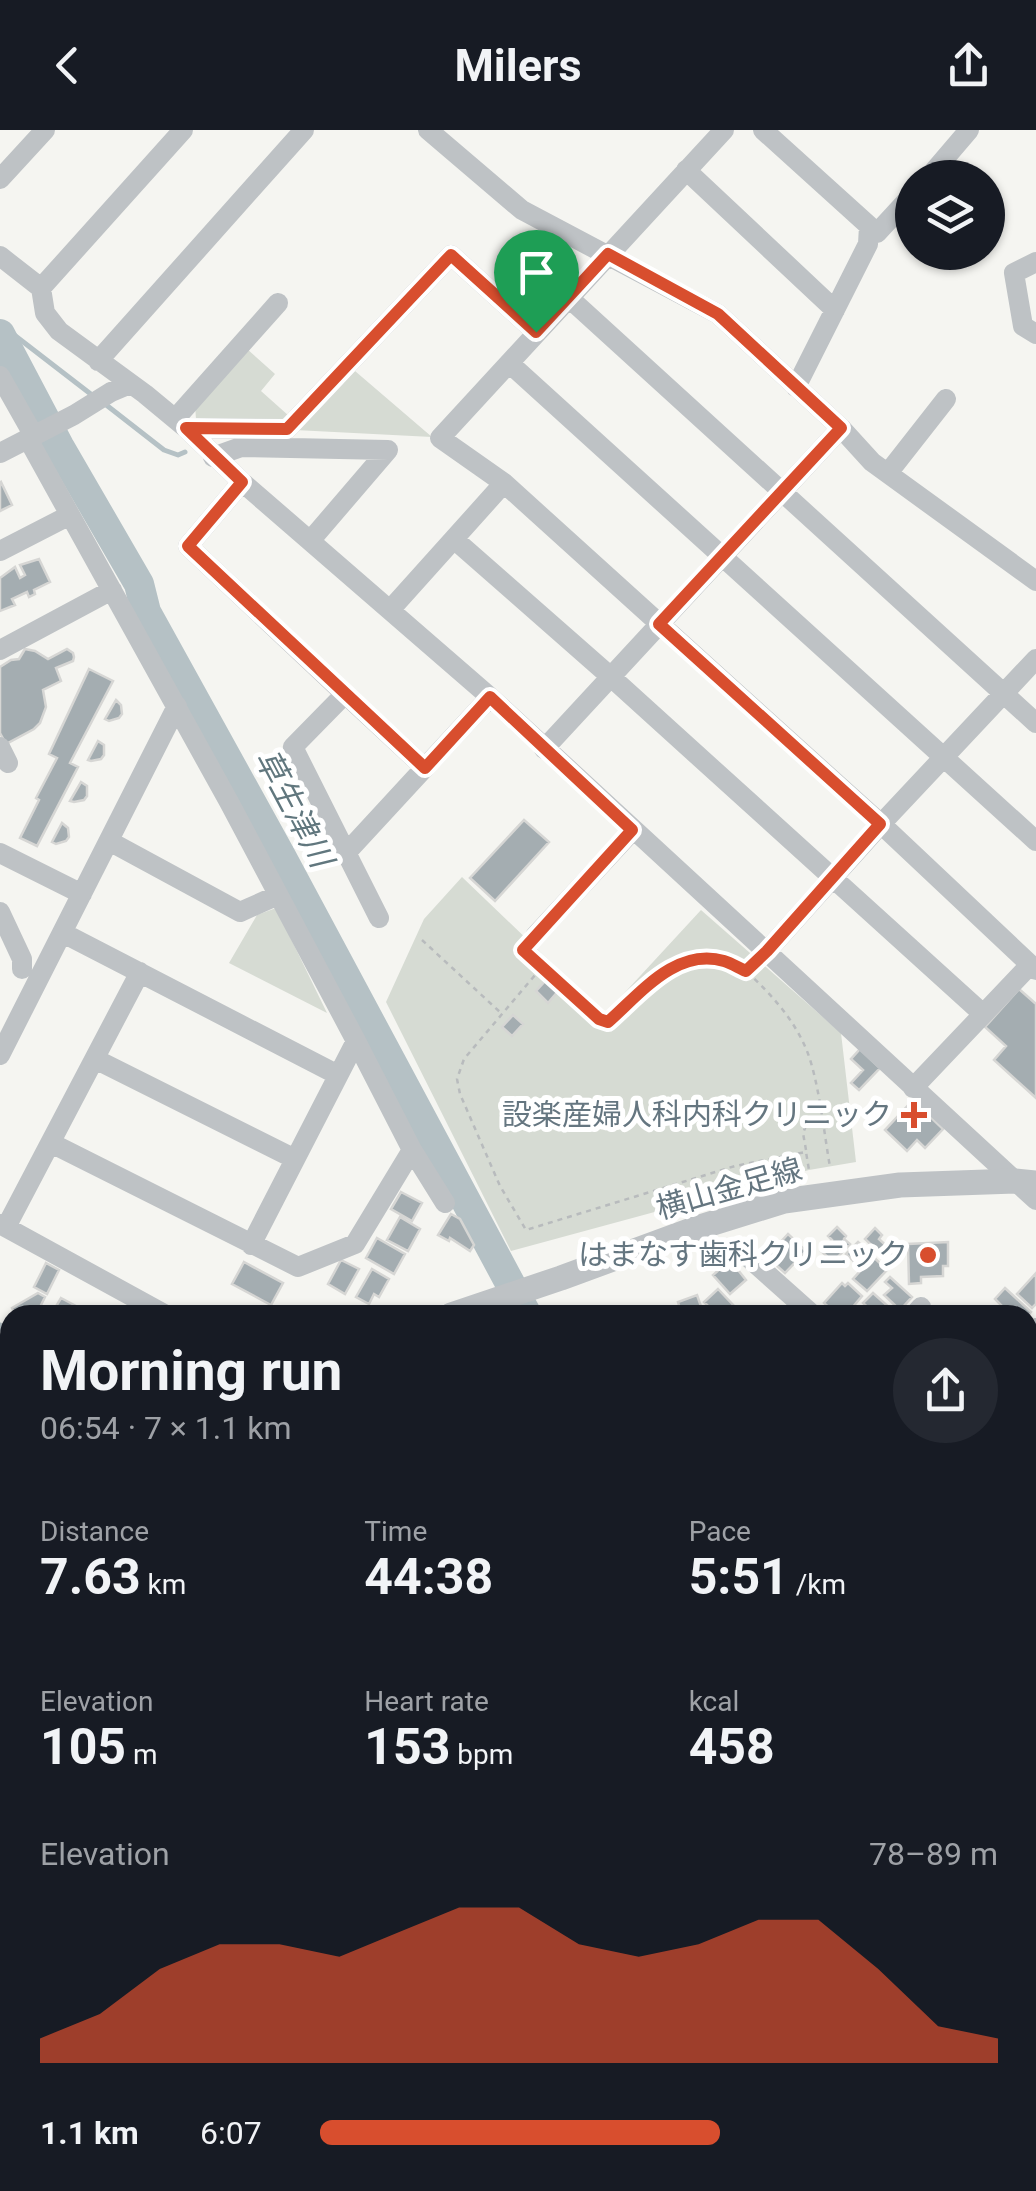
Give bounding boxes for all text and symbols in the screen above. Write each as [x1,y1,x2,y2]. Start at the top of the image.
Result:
icon: back [40,38,95,93]
icon: share [941,38,996,93]
text: Milers [454,39,582,92]
map controls [895,160,1005,270]
button: layers [895,160,1005,270]
pin [494,230,579,333]
icon: arrive [509,245,564,300]
water label: 草生津川 [247,743,342,876]
place label: 設楽産婦人科内科クリニック [502,1097,892,1132]
marker: 設楽産婦人科内科クリニック [901,1102,927,1128]
street label: 横山金足線 [652,1151,806,1226]
place label: はまなす歯科クリニック [578,1237,908,1272]
marker: はまなす歯科クリニック [917,1244,939,1266]
button: share [893,1338,998,1443]
text: Morning run [40,1339,342,1403]
text: 06:54 · 7 × 1.1 km [40,1409,291,1447]
text: Distance [40,1515,149,1548]
text: Time [364,1515,427,1548]
text: Pace [689,1515,751,1548]
text: 7.63 [40,1548,141,1606]
text: 44:38 [364,1548,493,1606]
text: 5:51 [689,1548,789,1606]
text: km [141,1568,186,1601]
text: /km [789,1568,846,1601]
text: Elevation [40,1685,153,1718]
text: Heart rate [364,1685,489,1718]
text: kcal [689,1685,739,1718]
text: 105 [40,1718,126,1776]
text: 153 [364,1718,450,1776]
text: 458 [689,1718,775,1776]
text: m [126,1738,158,1771]
text: bpm [450,1738,513,1771]
text: Elevation [40,1835,170,1873]
text: 78–89 m [869,1835,998,1873]
text: 1.1 km [40,2114,139,2152]
text: 6:07 [200,2114,262,2152]

